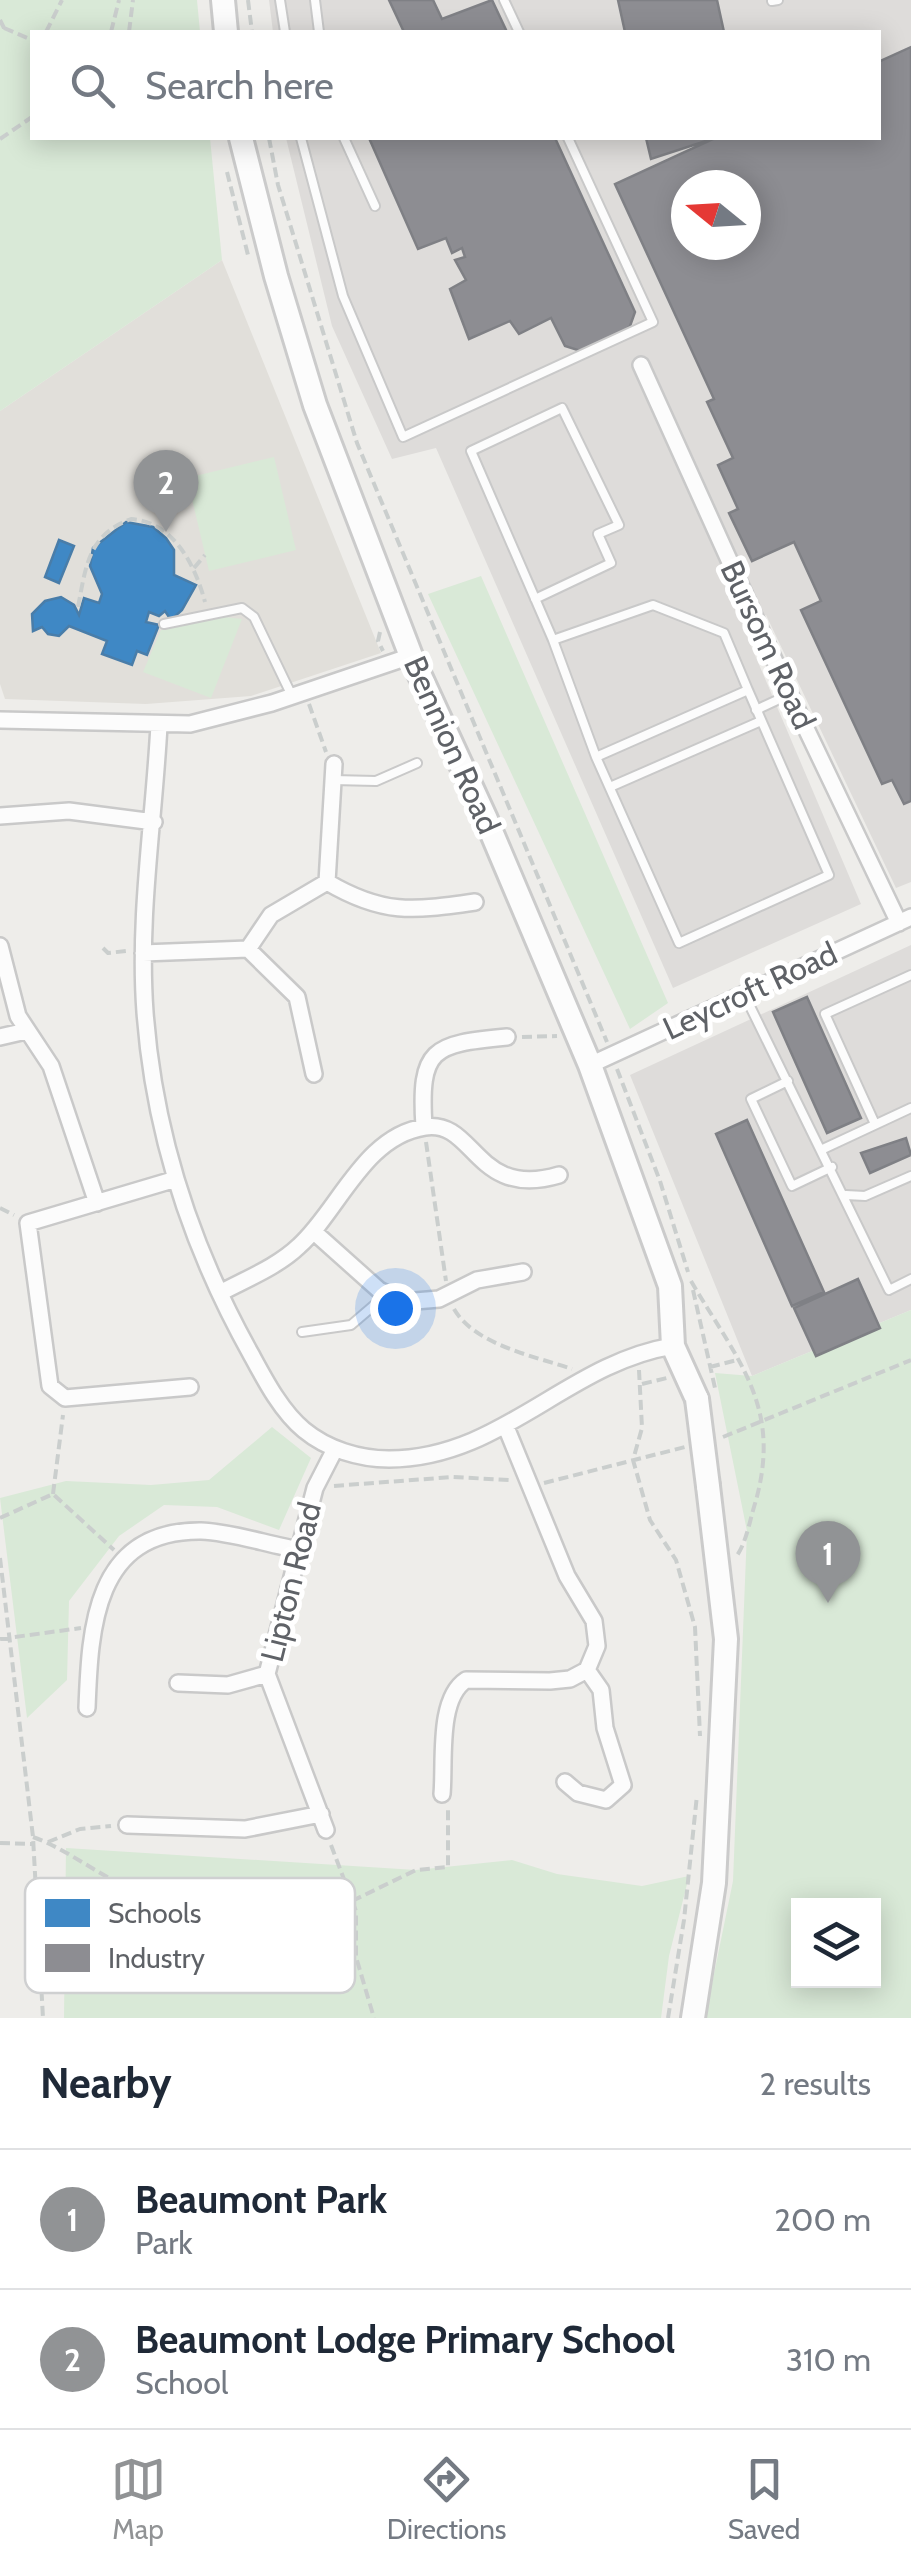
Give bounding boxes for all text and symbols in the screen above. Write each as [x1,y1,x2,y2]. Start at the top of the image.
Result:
search box [30,30,881,140]
icon: search [65,58,120,113]
text: Search here [145,62,334,109]
north arrow [671,170,761,260]
pin: 2 [134,450,198,532]
street label: Bursom Road [712,554,824,735]
street label: Bennion Road [396,650,509,840]
street label: Leycroft Road [657,933,843,1048]
your location [370,1283,421,1334]
street label: Lipton Road [252,1498,329,1666]
pin: 1 [796,1520,860,1603]
legend [25,1878,355,1993]
text: Schools [108,1896,201,1930]
map controls [791,1898,881,1988]
button: layers [791,1898,881,1988]
text: Industry [108,1941,205,1975]
text: Nearby [40,2057,172,2109]
text: 2 results [760,2064,871,2103]
text: Beaumont Park [135,2176,387,2223]
text: 1 [67,2200,78,2239]
text: 200 m [774,2200,871,2239]
text: Park [135,2223,193,2262]
text: Beaumont Lodge Primary School [135,2316,675,2363]
text: 2 [64,2340,81,2379]
text: 310 m [786,2340,871,2379]
text: School [135,2363,228,2402]
tab: Map [111,2452,166,2546]
tab: Directions [387,2452,506,2546]
tab: Saved [728,2452,800,2546]

